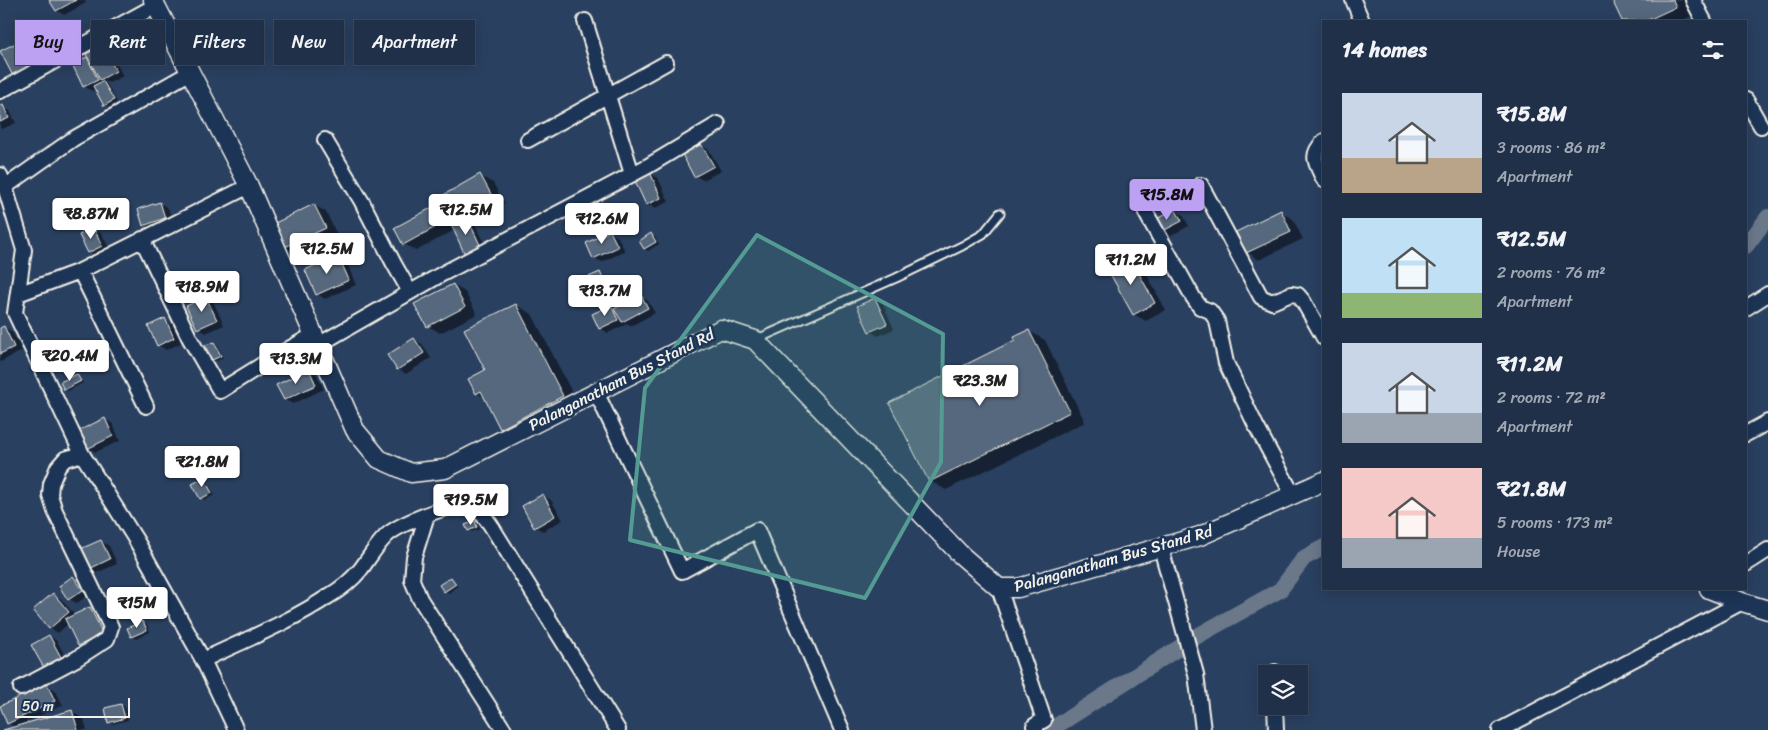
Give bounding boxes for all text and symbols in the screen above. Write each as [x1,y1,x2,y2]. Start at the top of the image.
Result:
chip: Buy [15,20,81,65]
chip: Rent [91,20,165,65]
chip: Filters [175,20,264,65]
chip: New [274,20,344,65]
chip: Apartment [354,20,475,65]
text: 14 homes [1342,31,1427,69]
icon: filters [1699,36,1727,64]
text: ₹15.8M [1497,95,1567,133]
icon: home [1382,113,1442,173]
text: 3 rooms · 86 m² [1497,133,1606,162]
text: Apartment [1497,162,1573,191]
pin: ₹15.8M [1126,178,1208,221]
text: ₹15.8M [1140,180,1194,209]
pin: ₹12.5M [425,194,507,236]
text: ₹12.5M [440,195,492,224]
pin: ₹8.87M [50,198,132,240]
text: ₹8.87M [63,199,119,228]
pin: ₹12.6M [561,202,643,245]
text: ₹12.6M [576,204,628,233]
text: ₹12.5M [1497,220,1566,258]
pin: ₹12.5M [286,232,368,275]
text: ₹12.5M [301,234,353,263]
icon: home [1382,238,1442,298]
pin: ₹11.2M [1090,244,1172,286]
text: ₹11.2M [1106,245,1156,274]
text: 2 rooms · 76 m² [1497,258,1606,287]
pin: ₹18.9M [161,270,243,313]
text: ₹18.9M [175,272,229,301]
pin: ₹13.7M [564,274,646,317]
text: ₹13.7M [579,276,631,305]
text: Apartment [1497,287,1573,316]
street label: Palanganatham Bus Stand Rd [523,319,721,439]
pin: ₹20.4M [29,340,111,382]
text: ₹20.4M [42,341,98,370]
pin: ₹13.3M [255,342,337,385]
text: ₹13.3M [270,344,322,373]
text: ₹11.2M [1497,345,1562,383]
icon: home [1382,363,1442,423]
pin: ₹23.3M [939,364,1021,407]
text: ₹23.3M [953,366,1007,395]
text: 2 rooms · 72 m² [1497,383,1606,412]
text: Apartment [1497,412,1573,441]
pin: ₹21.8M [161,446,243,488]
text: ₹21.8M [176,447,228,476]
text: ₹21.8M [1497,470,1566,508]
pin: ₹19.5M [430,484,512,526]
text: ₹19.5M [444,485,498,514]
icon: home [1382,488,1442,548]
text: 5 rooms · 173 m² [1497,508,1613,537]
street label: Palanganatham Bus Stand Rd [1010,516,1217,601]
text: House [1497,537,1540,566]
pin: ₹15M [107,586,167,629]
text: ₹15M [118,588,156,617]
map controls [1258,665,1308,715]
button: layers [1258,665,1308,715]
text: 50 m [22,694,54,719]
scale bar [15,695,130,718]

